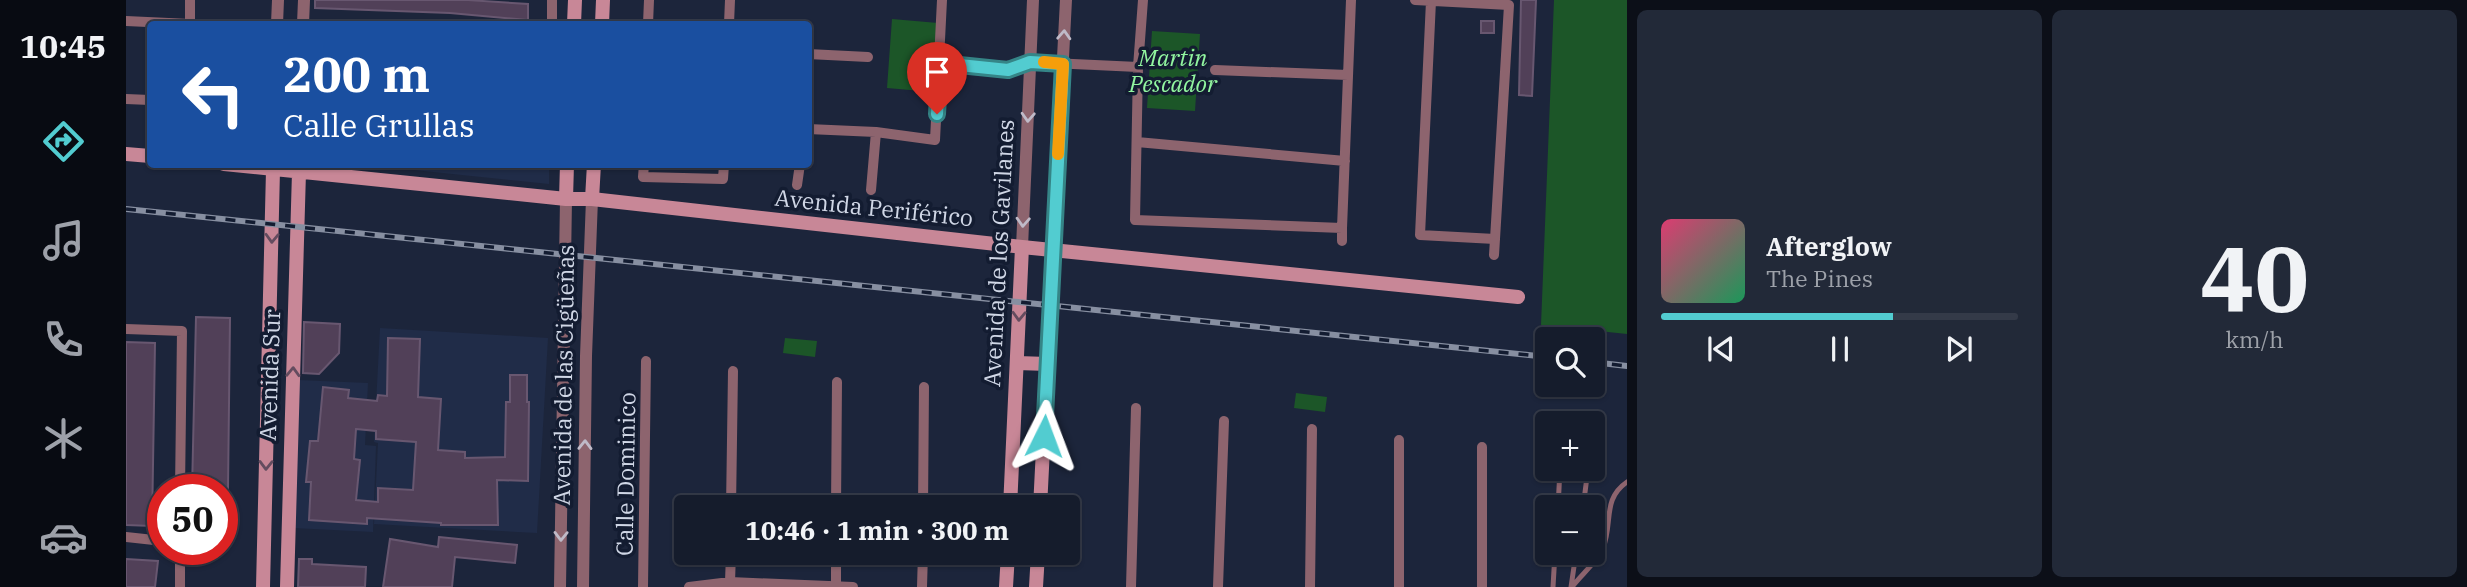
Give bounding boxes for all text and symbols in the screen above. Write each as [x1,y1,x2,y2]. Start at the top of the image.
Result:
text: 10:45 [20,25,106,67]
one-way arrow [1057,30,1072,41]
text: 200 m [283,42,430,105]
pin [907,42,967,114]
park label: Martin Pescador [1128,42,1218,98]
icon: left [168,49,259,140]
icon: arrive [918,53,956,91]
text: Calle Grullas [283,104,475,146]
one-way arrow [1020,112,1035,123]
icon: directions [39,117,88,166]
street label: Avenida de los Gavilanes [976,118,1020,387]
street label: Avenida Periférico [773,182,975,232]
icon: music [39,216,88,265]
one-way arrow [1015,217,1030,228]
text: 40 [2200,219,2309,337]
text: Afterglow [1766,229,1892,263]
one-way arrow [264,233,279,244]
street label: Avenida de las Cigüeñas [546,244,580,506]
text: The Pines [1766,263,1873,293]
street label: Avenida Sur [252,309,286,441]
one-way arrow [1011,310,1026,321]
icon: phone [39,315,88,364]
text: km/h [2225,324,2284,354]
map controls [1535,327,1605,565]
button: search [1535,327,1605,397]
icon: previous [1702,330,1740,368]
icon: pause [1821,330,1859,368]
icon: next [1940,330,1978,368]
one-way arrow [285,366,301,377]
street label: Calle Dominico [609,392,641,556]
position arrow [1007,399,1081,473]
button: + [1535,411,1605,481]
icon: climate [39,414,88,463]
one-way arrow [577,440,592,451]
one-way arrow [258,460,273,471]
speed limit sign: 50 [147,474,238,565]
button: − [1535,495,1605,565]
icon: car [39,513,88,562]
text: 10:46 · 1 min · 300 m [745,513,1009,547]
one-way arrow [553,532,569,542]

